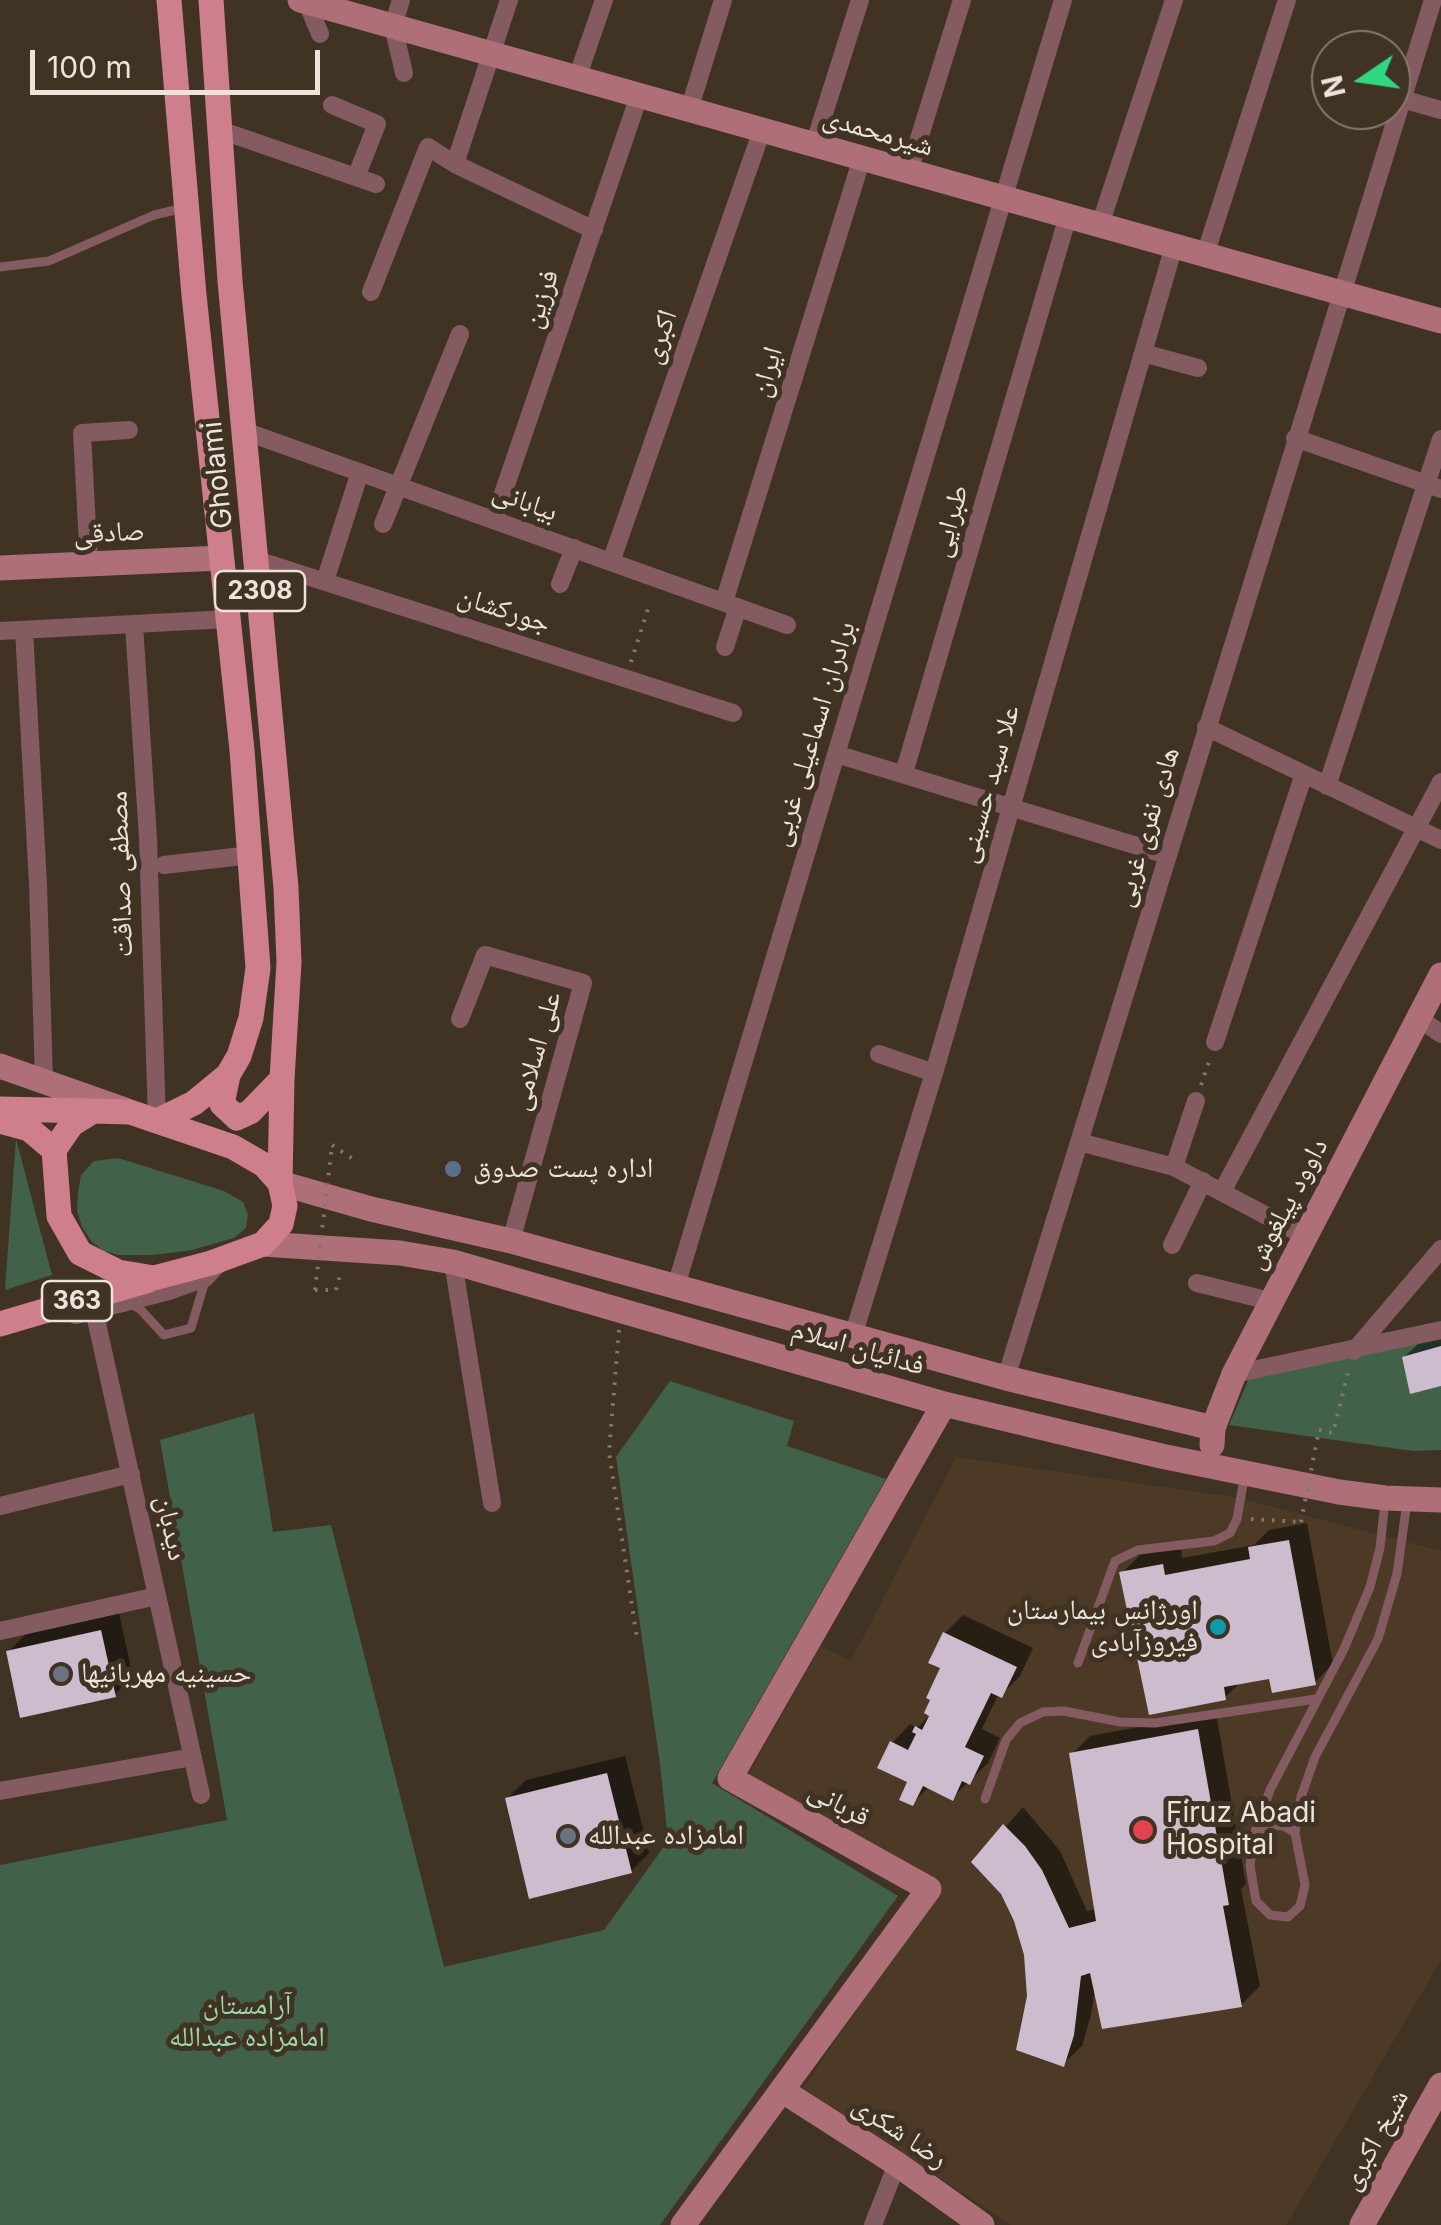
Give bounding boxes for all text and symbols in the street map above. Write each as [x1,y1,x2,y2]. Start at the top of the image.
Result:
scale bar [35,30,325,92]
north arrow [1311,30,1411,130]
text: 100 m [47,49,132,85]
text: N [1315,72,1353,101]
street label: شیرمحمدی [819,100,937,164]
street label: فرزین [515,265,567,333]
street label: اکبری [635,305,685,369]
street label: ایران [744,343,790,401]
street label: Gholami [196,420,240,530]
street label: بیابانی [488,475,562,529]
street label: طبرایی [924,481,976,561]
street label: صادقی [72,514,146,552]
road number: 2308 [215,571,305,611]
street label: جورکشان [453,579,555,641]
street label: برادران اسماعیلی غربی [763,618,863,850]
street label: علا سید حسینی [950,701,1028,867]
street label: هادی نفری غربی [1107,743,1187,911]
street label: مصطفی صداقت [101,790,141,958]
street label: علی اسلامی [503,988,569,1114]
street label: داوود پیلغوش [1238,1133,1336,1275]
place label: اداره پست صدوق [473,1152,653,1186]
marker: اداره پست صدوق [442,1158,464,1180]
road number: 363 [42,1281,112,1321]
street label: فدائیان اسلام [788,1313,928,1383]
street label: دیدبان [148,1492,194,1564]
place label: اورژانس بیمارستان فیروزآبادی [1007,1594,1198,1660]
marker: اورژانس بیمارستان فیروزآبادی [1207,1616,1229,1638]
place label: حسینیه مهربانیها [81,1657,251,1691]
marker: حسینیه مهربانیها [50,1663,72,1685]
street label: قربانی [803,1774,875,1834]
place label: Firuz Abadi Hospital [1166,1797,1316,1863]
marker: Firuz Abadi Hospital [1130,1817,1156,1843]
place label: امامزاده عبدالله [588,1819,744,1853]
marker: امامزاده عبدالله [557,1825,579,1847]
park label: آرامستان امامزاده عبدالله [169,1989,325,2055]
street label: شیخ اکبری [1334,2084,1416,2196]
street label: رضا شکری [846,2088,954,2176]

